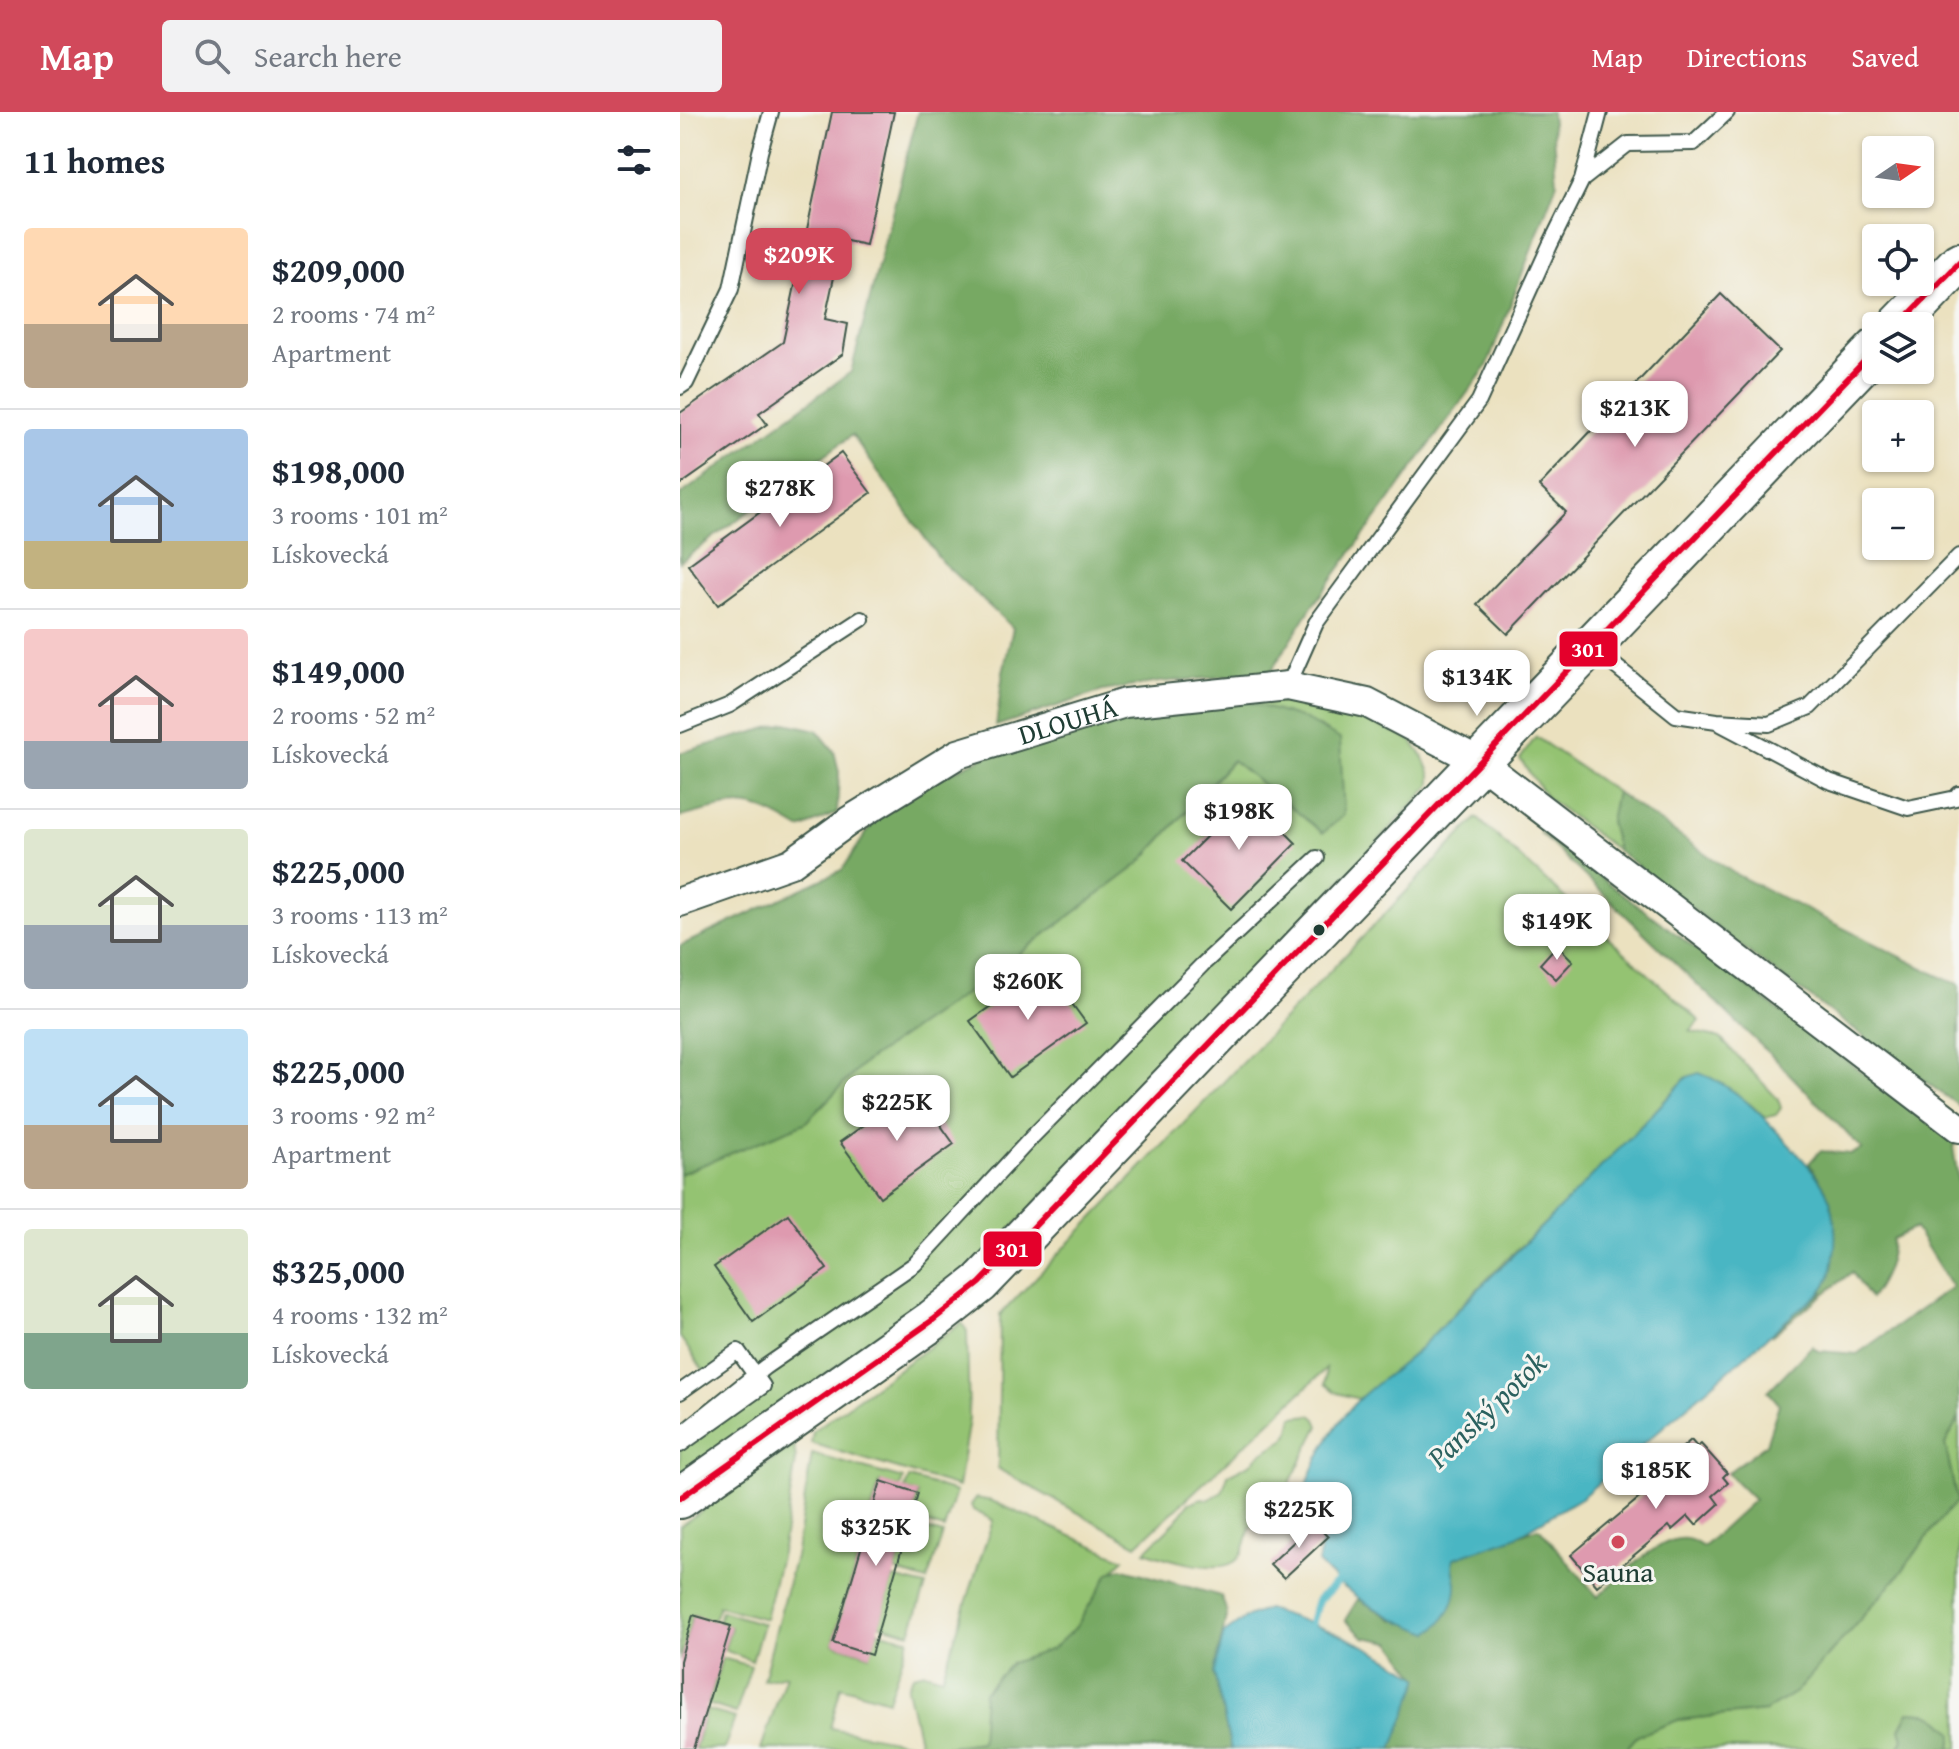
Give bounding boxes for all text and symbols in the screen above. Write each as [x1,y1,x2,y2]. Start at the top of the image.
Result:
search box [162,20,722,92]
text: Map [40,28,114,84]
icon: search [190,34,234,78]
text: Search here [254,34,402,78]
text: Map [1591,36,1643,77]
text: Directions [1687,36,1807,77]
text: Saved [1851,36,1919,77]
text: 11 homes [24,136,165,185]
north arrow [1862,136,1934,208]
map controls [1862,136,1934,560]
icon: filters [612,138,656,182]
button: locate [1862,224,1934,296]
pin: $209K [743,228,855,296]
text: $209K [764,234,834,273]
text: $209,000 [272,245,405,294]
icon: home [88,260,184,356]
text: 2 rooms · 74 m² [272,294,435,333]
button: layers [1862,312,1934,384]
text: Apartment [272,333,391,372]
pin: $213K [1579,381,1691,449]
text: $213K [1600,387,1670,426]
button: + [1862,400,1934,472]
text: $198,000 [272,446,405,495]
icon: home [88,461,184,557]
pin: $278K [724,461,836,529]
text: $278K [745,467,815,506]
button: − [1862,488,1934,560]
text: 3 rooms · 101 m² [272,495,448,534]
text: Lískovecká [272,534,389,573]
line badge: 301 [1558,630,1619,668]
text: 301 [1571,633,1605,665]
text: $149,000 [272,646,405,695]
pin: $134K [1421,650,1533,718]
text: $134K [1442,656,1512,695]
icon: home [88,661,184,757]
street label: DLOUHÁ [1013,686,1122,754]
text: 2 rooms · 52 m² [272,695,435,734]
text: Lískovecká [272,734,389,773]
pin: $198K [1183,784,1295,852]
text: $198K [1204,790,1274,829]
text: $225,000 [272,846,405,895]
icon: home [88,861,184,957]
pin: $149K [1501,894,1613,962]
text: 3 rooms · 113 m² [272,895,448,934]
text: $149K [1522,900,1592,939]
unlabelled marker [1311,922,1327,938]
text: Lískovecká [272,934,389,973]
pin: $260K [972,954,1084,1022]
text: $260K [993,960,1063,999]
text: $225,000 [272,1046,405,1095]
icon: home [88,1061,184,1157]
pin: $225K [841,1075,953,1143]
text: $225K [862,1081,932,1120]
text: 3 rooms · 92 m² [272,1095,435,1134]
text: Apartment [272,1134,391,1173]
line badge: 301 [982,1230,1043,1268]
text: 301 [995,1233,1029,1265]
text: $325,000 [272,1246,405,1295]
icon: home [88,1261,184,1357]
text: 4 rooms · 132 m² [272,1295,448,1334]
text: Lískovecká [272,1334,389,1373]
water label: Panský potok [1416,1341,1556,1478]
pin: $185K [1600,1443,1712,1511]
text: $185K [1621,1449,1691,1488]
pin: $225K [1243,1482,1355,1550]
text: $225K [1264,1488,1334,1527]
pin: $325K [820,1500,932,1568]
text: $325K [841,1506,911,1545]
marker: Sauna [1609,1533,1627,1551]
place label: Sauna [1582,1551,1654,1592]

